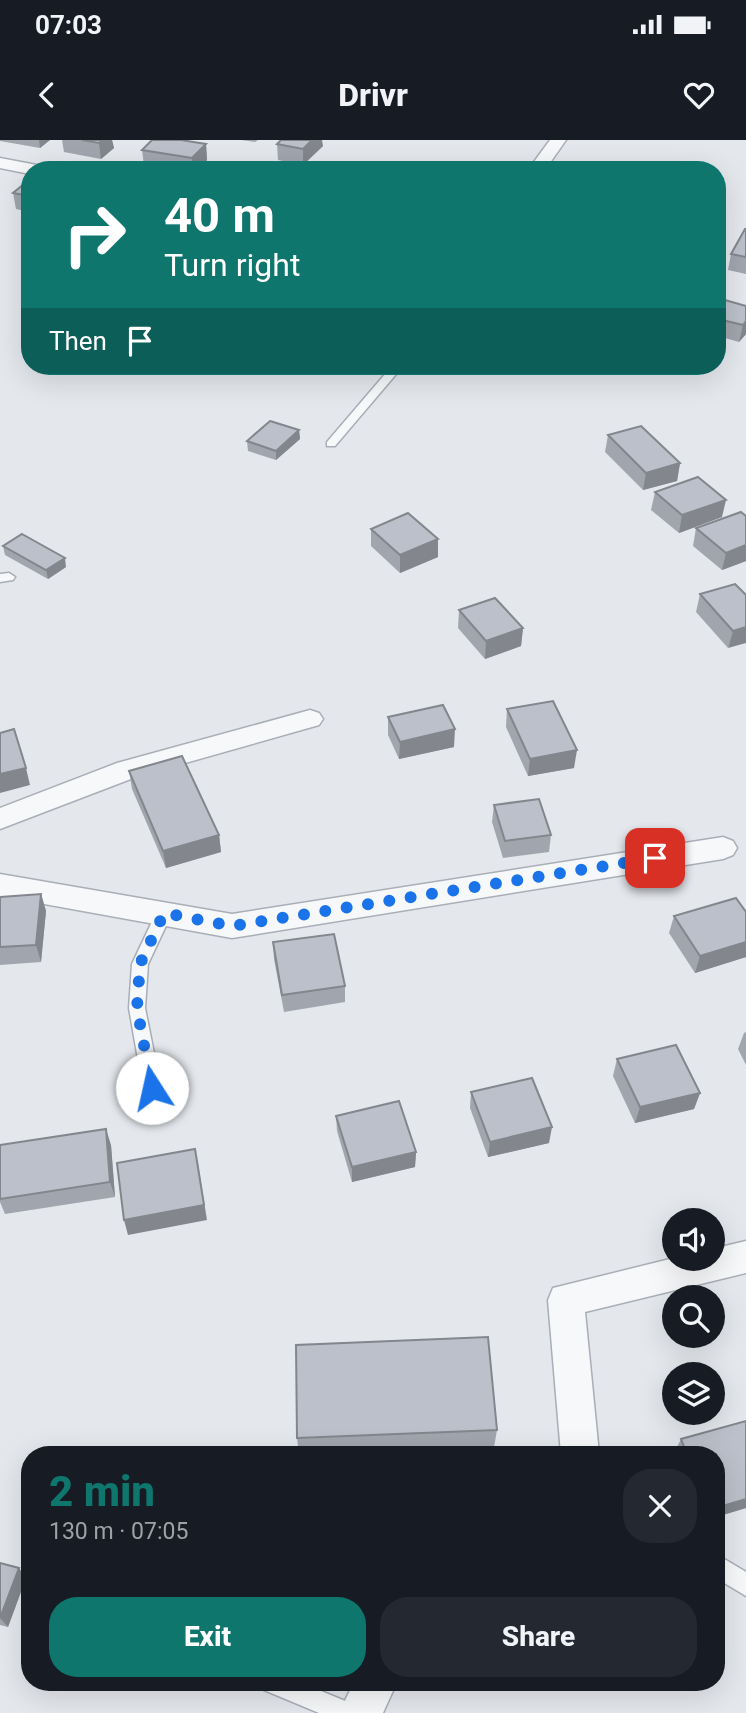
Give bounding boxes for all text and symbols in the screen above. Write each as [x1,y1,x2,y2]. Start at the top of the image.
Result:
text: 07:03 [35,10,102,40]
icon: back [28,76,66,114]
text: Drivr [338,76,408,114]
icon: heart [680,76,718,114]
text: 40 m [164,187,275,244]
icon: right [49,189,140,280]
text: Turn right [164,246,300,284]
icon: arrive [121,322,159,360]
text: Then [49,326,107,356]
pin [625,828,685,888]
icon: arrive [636,839,674,877]
position arrow [115,1051,189,1125]
map controls [662,1208,725,1425]
button: sound [662,1208,725,1271]
button: search [662,1285,725,1348]
button: layers [662,1362,725,1425]
text: 2 min [49,1467,155,1516]
button: close [623,1469,697,1543]
text: 130 m · 07:05 [49,1518,188,1545]
button: Exit [49,1597,366,1677]
button: Share [380,1597,697,1677]

